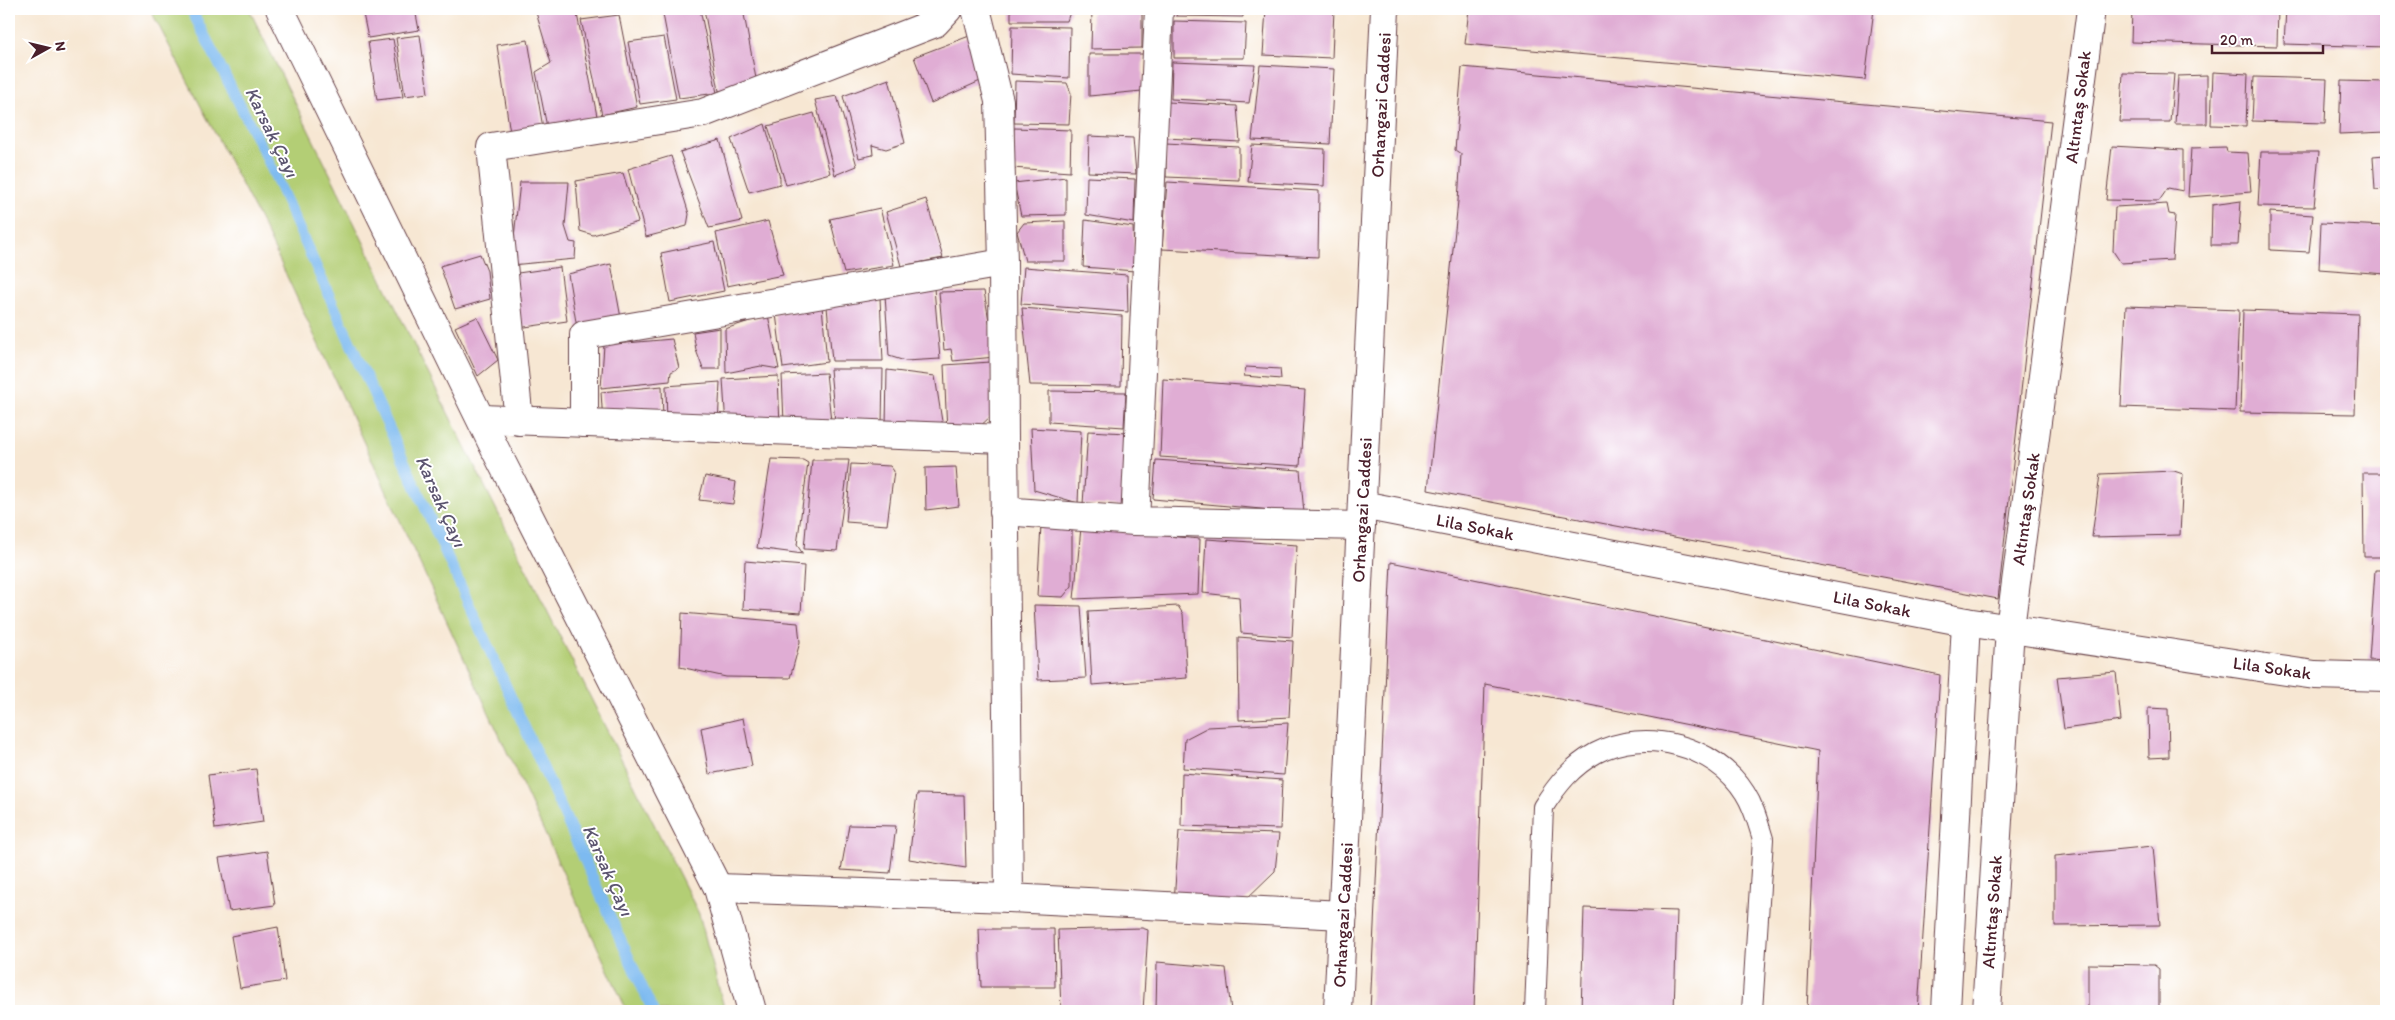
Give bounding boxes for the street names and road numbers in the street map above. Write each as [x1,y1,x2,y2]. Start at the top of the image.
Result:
street label: Orhangazi Caddesi [1366,32,1396,178]
street label: Altıntaş Sokak [2060,49,2096,165]
street label: Orhangazi Caddesi [1347,437,1377,583]
street label: Altıntaş Sokak [2007,451,2045,567]
street label: Lila Sokak [1434,509,1516,545]
street label: Lila Sokak [1831,586,1913,622]
street label: Lila Sokak [2231,652,2313,684]
street label: Orhangazi Caddesi [1328,842,1358,988]
street label: Altıntaş Sokak [1977,854,2007,969]

